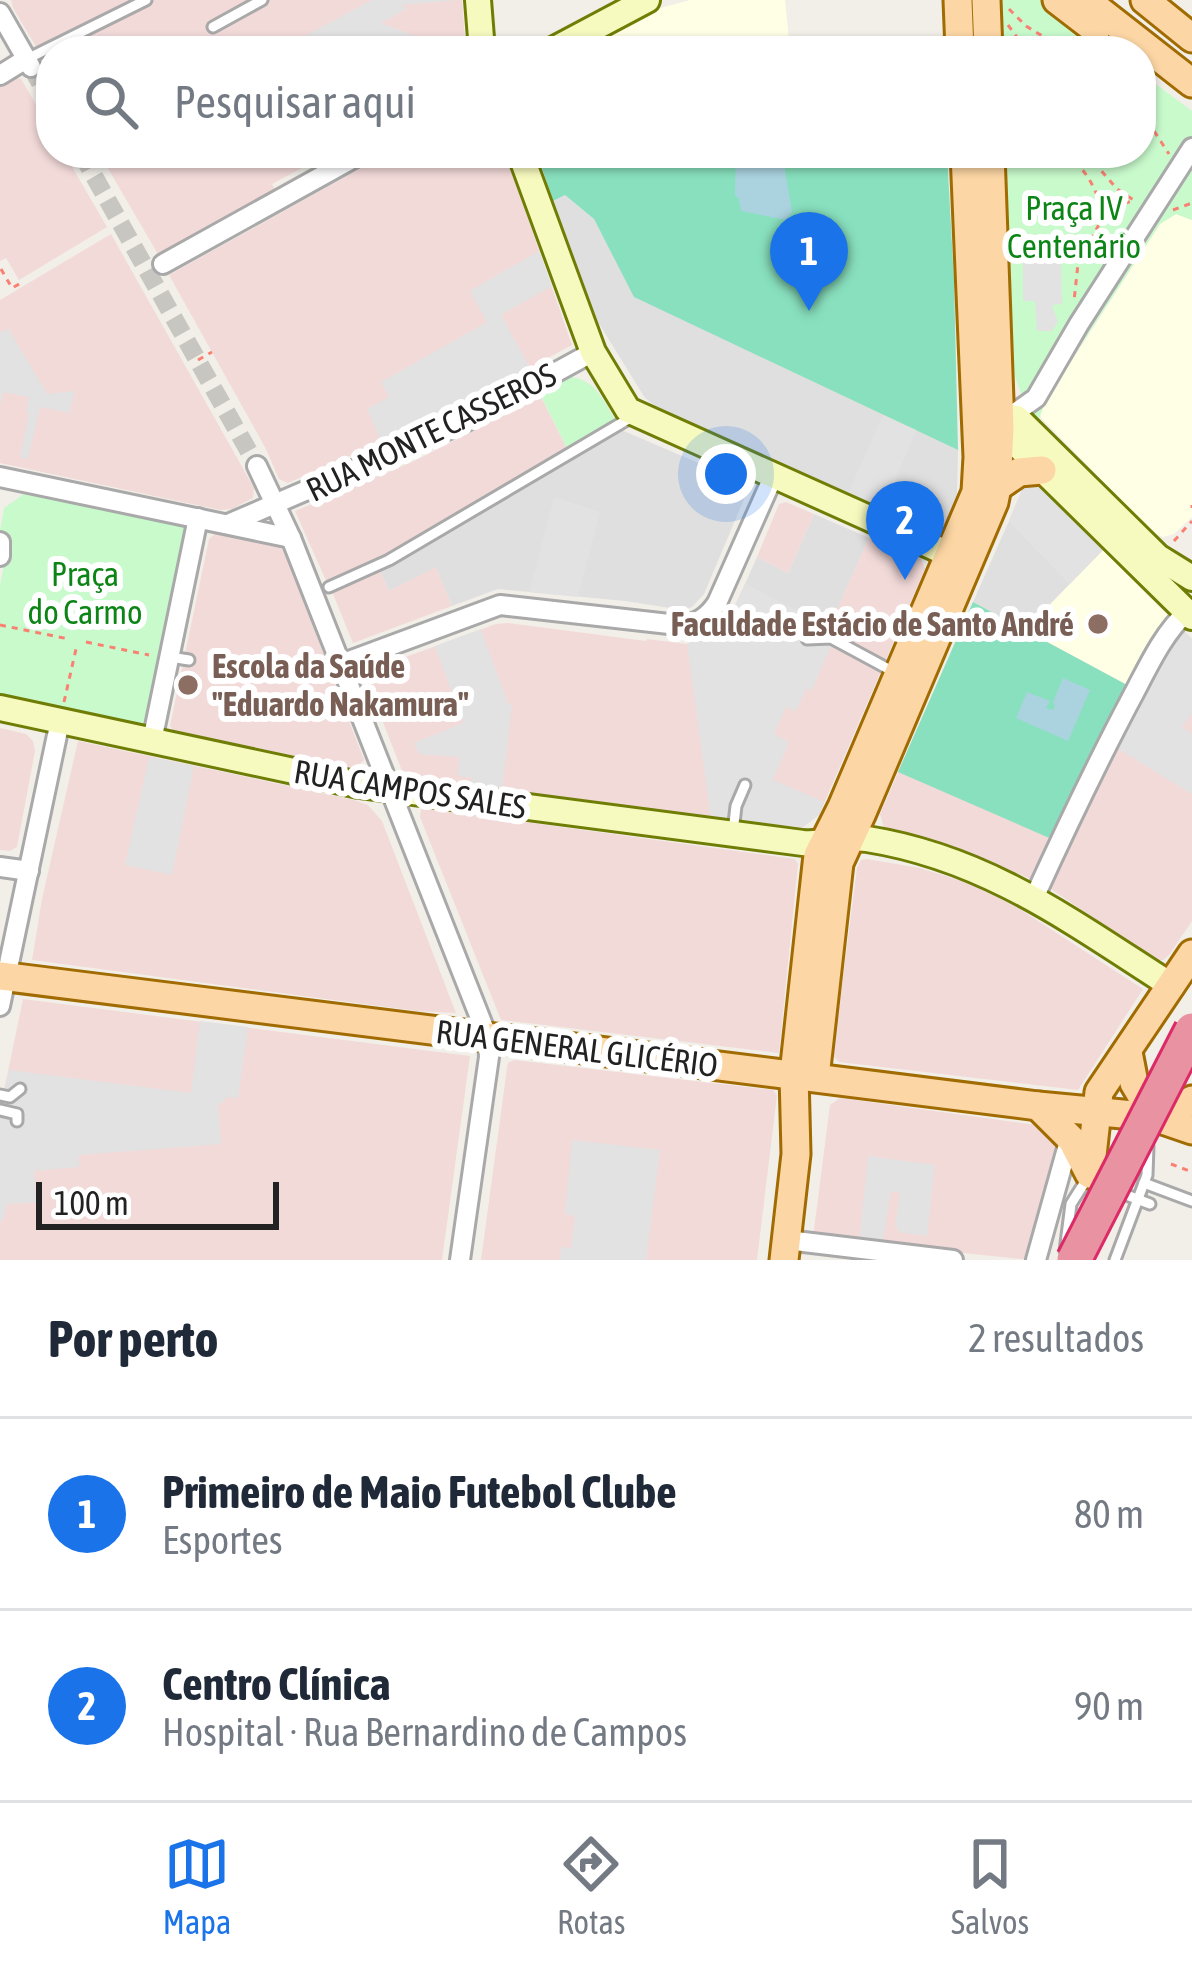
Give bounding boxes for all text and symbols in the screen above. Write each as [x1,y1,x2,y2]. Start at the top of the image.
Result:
search box [36,36,1156,168]
icon: search [78,69,144,135]
text: Pesquisar aqui [174,76,416,128]
park label: Praça IV Centenário [1007,189,1141,265]
pin: 1 [770,212,848,311]
street label: RUA MONTE CASSEROS [300,355,562,509]
your location [696,444,756,504]
pin: 2 [866,481,944,580]
park label: Praça do Carmo [28,555,142,631]
place label: Faculdade Estácio de Santo André [671,605,1074,643]
marker: Faculdade Estácio de Santo André [1085,611,1111,637]
place label: Escola da Saúde "Eduardo Nakamura" [212,647,469,723]
marker: Escola da Saúde "Eduardo Nakamura" [175,672,201,698]
street label: RUA CAMPOS SALES [291,752,529,826]
street label: RUA GENERAL GLICÉRIO [434,1012,720,1084]
scale bar [36,1176,279,1229]
text: 100 m [54,1184,129,1222]
text: Por perto [48,1309,219,1368]
text: 2 resultados [968,1316,1144,1360]
text: Primeiro de Maio Futebol Clube [162,1466,677,1518]
text: 1 [78,1492,96,1536]
text: 80 m [1074,1492,1144,1536]
text: Esportes [162,1518,283,1562]
text: Centro Clínica [162,1658,390,1710]
text: 2 [78,1684,96,1728]
text: 90 m [1074,1684,1144,1728]
text: Hospital · Rua Bernardino de Campos [162,1710,687,1754]
tab: Mapa [163,1831,231,1941]
tab: Rotas [557,1831,625,1941]
tab: Salvos [951,1831,1029,1941]

